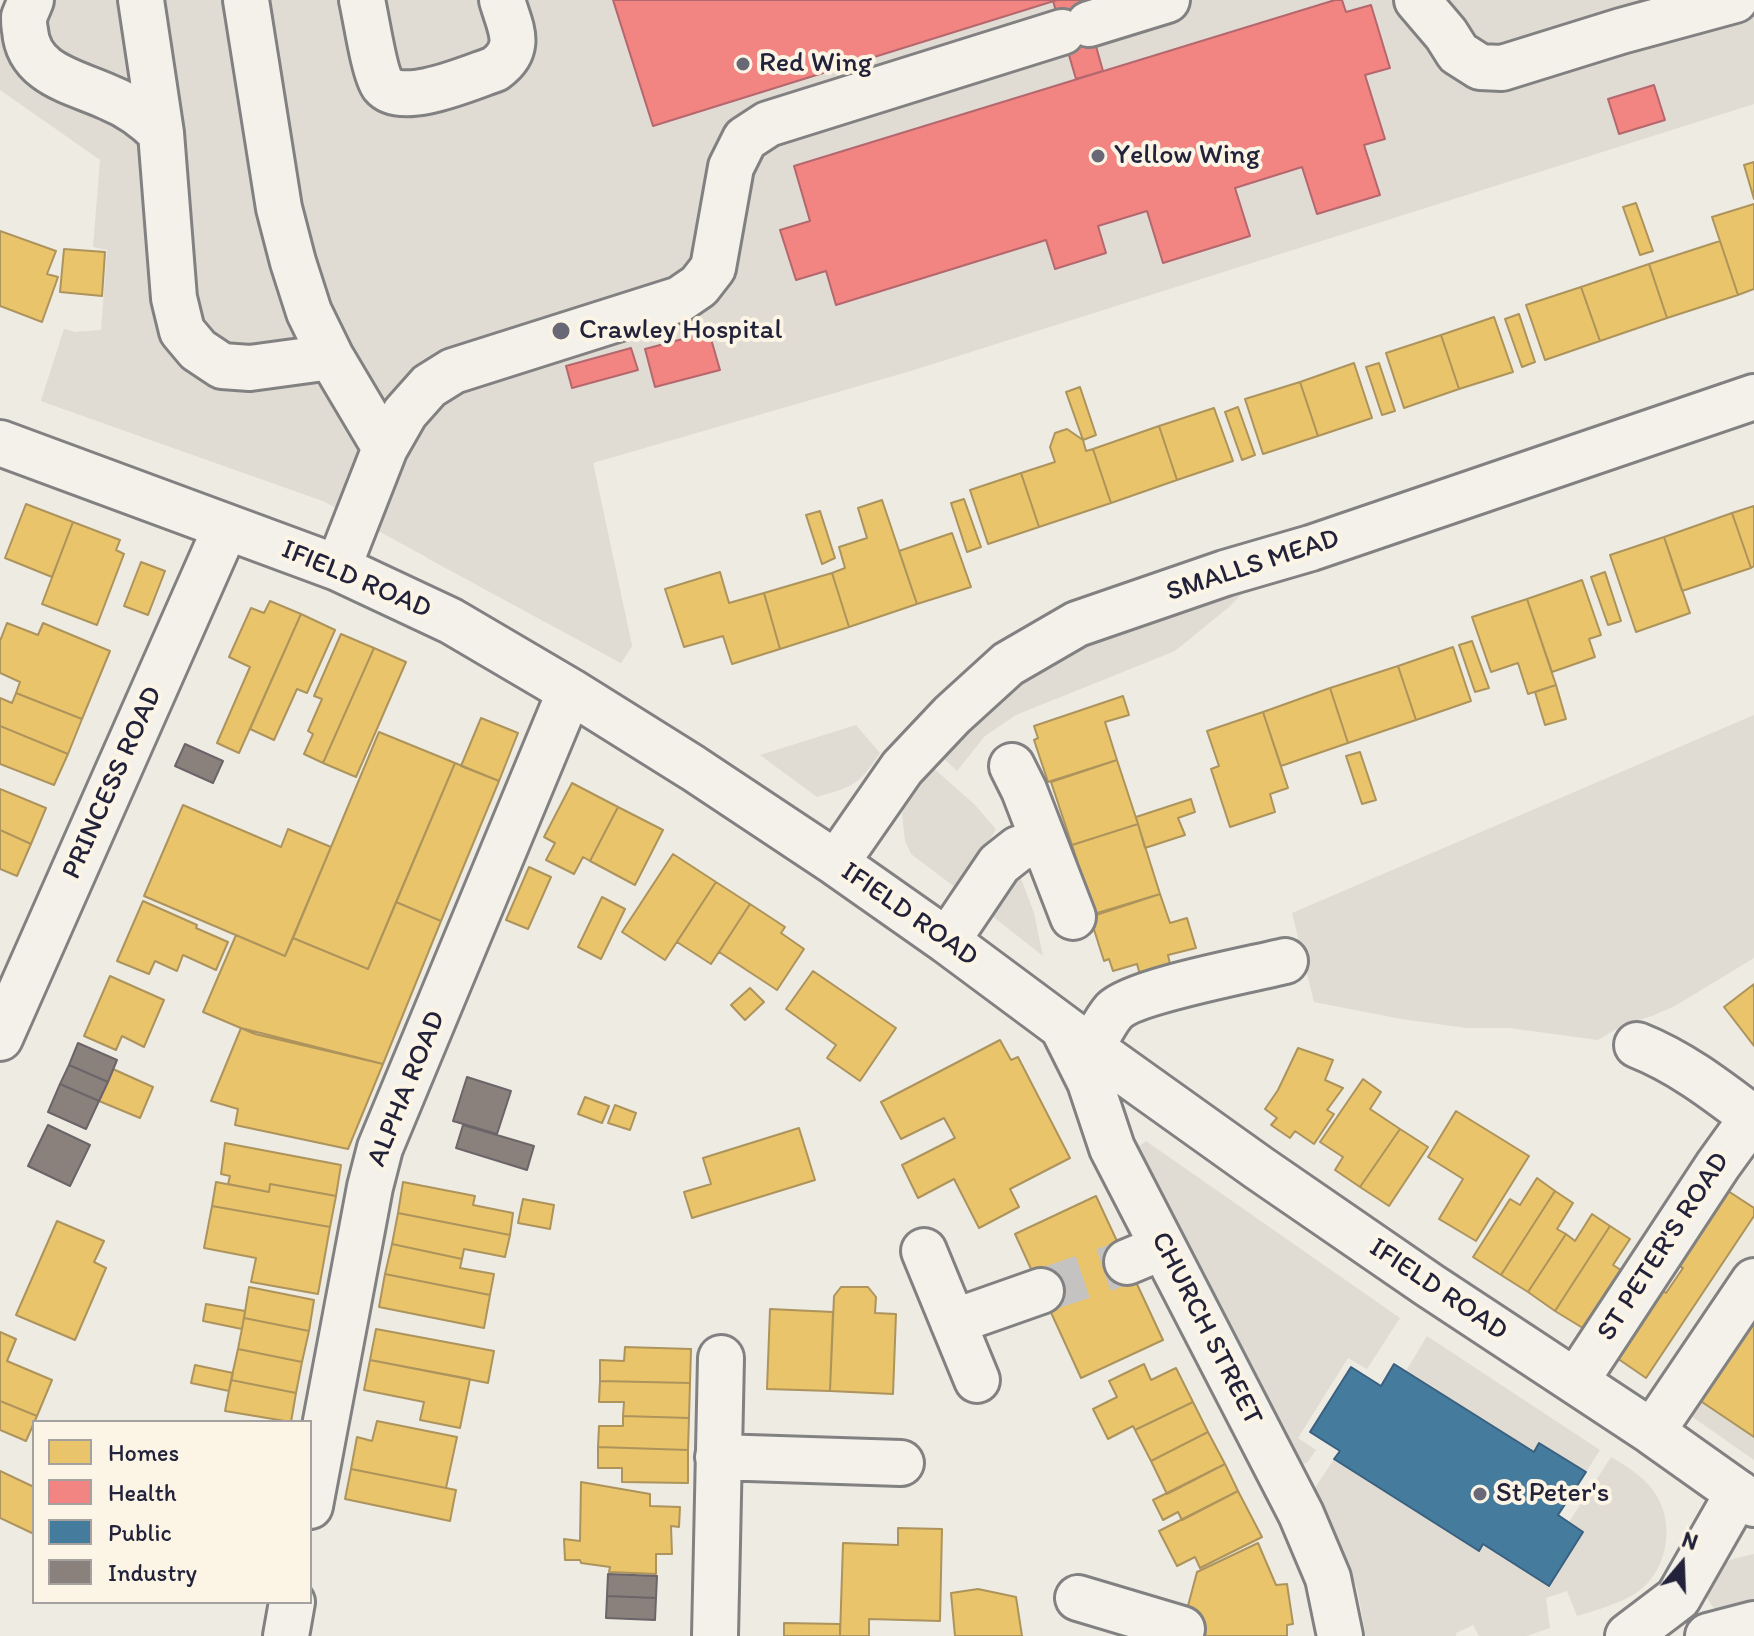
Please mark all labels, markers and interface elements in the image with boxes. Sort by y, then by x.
place label: Red Wing [759,47,872,81]
marker: Red Wing [734,55,752,73]
place label: Yellow Wing [1114,139,1260,173]
marker: Yellow Wing [1089,147,1107,165]
place label: Crawley Hospital [579,314,782,348]
marker: Crawley Hospital [550,320,572,342]
street label: SMALLS MEAD [1162,522,1344,610]
street label: IFIELD ROAD [276,533,436,627]
street label: PRINCESS ROAD [56,682,170,884]
street label: IFIELD ROAD [834,856,984,974]
street label: ALPHA ROAD [361,1006,453,1172]
street label: ST PETER'S ROAD [1591,1146,1737,1348]
street label: CHURCH STREET [1143,1227,1269,1431]
street label: IFIELD ROAD [1363,1232,1513,1348]
legend [32,1420,312,1604]
text: Homes [108,1438,179,1467]
place label: St Peter's [1496,1477,1609,1511]
text: Health [108,1478,176,1507]
marker: St Peter's [1471,1485,1489,1503]
text: Public [108,1518,172,1547]
north arrow [1642,1524,1722,1604]
text: N [1679,1526,1701,1556]
text: Industry [108,1558,197,1587]

